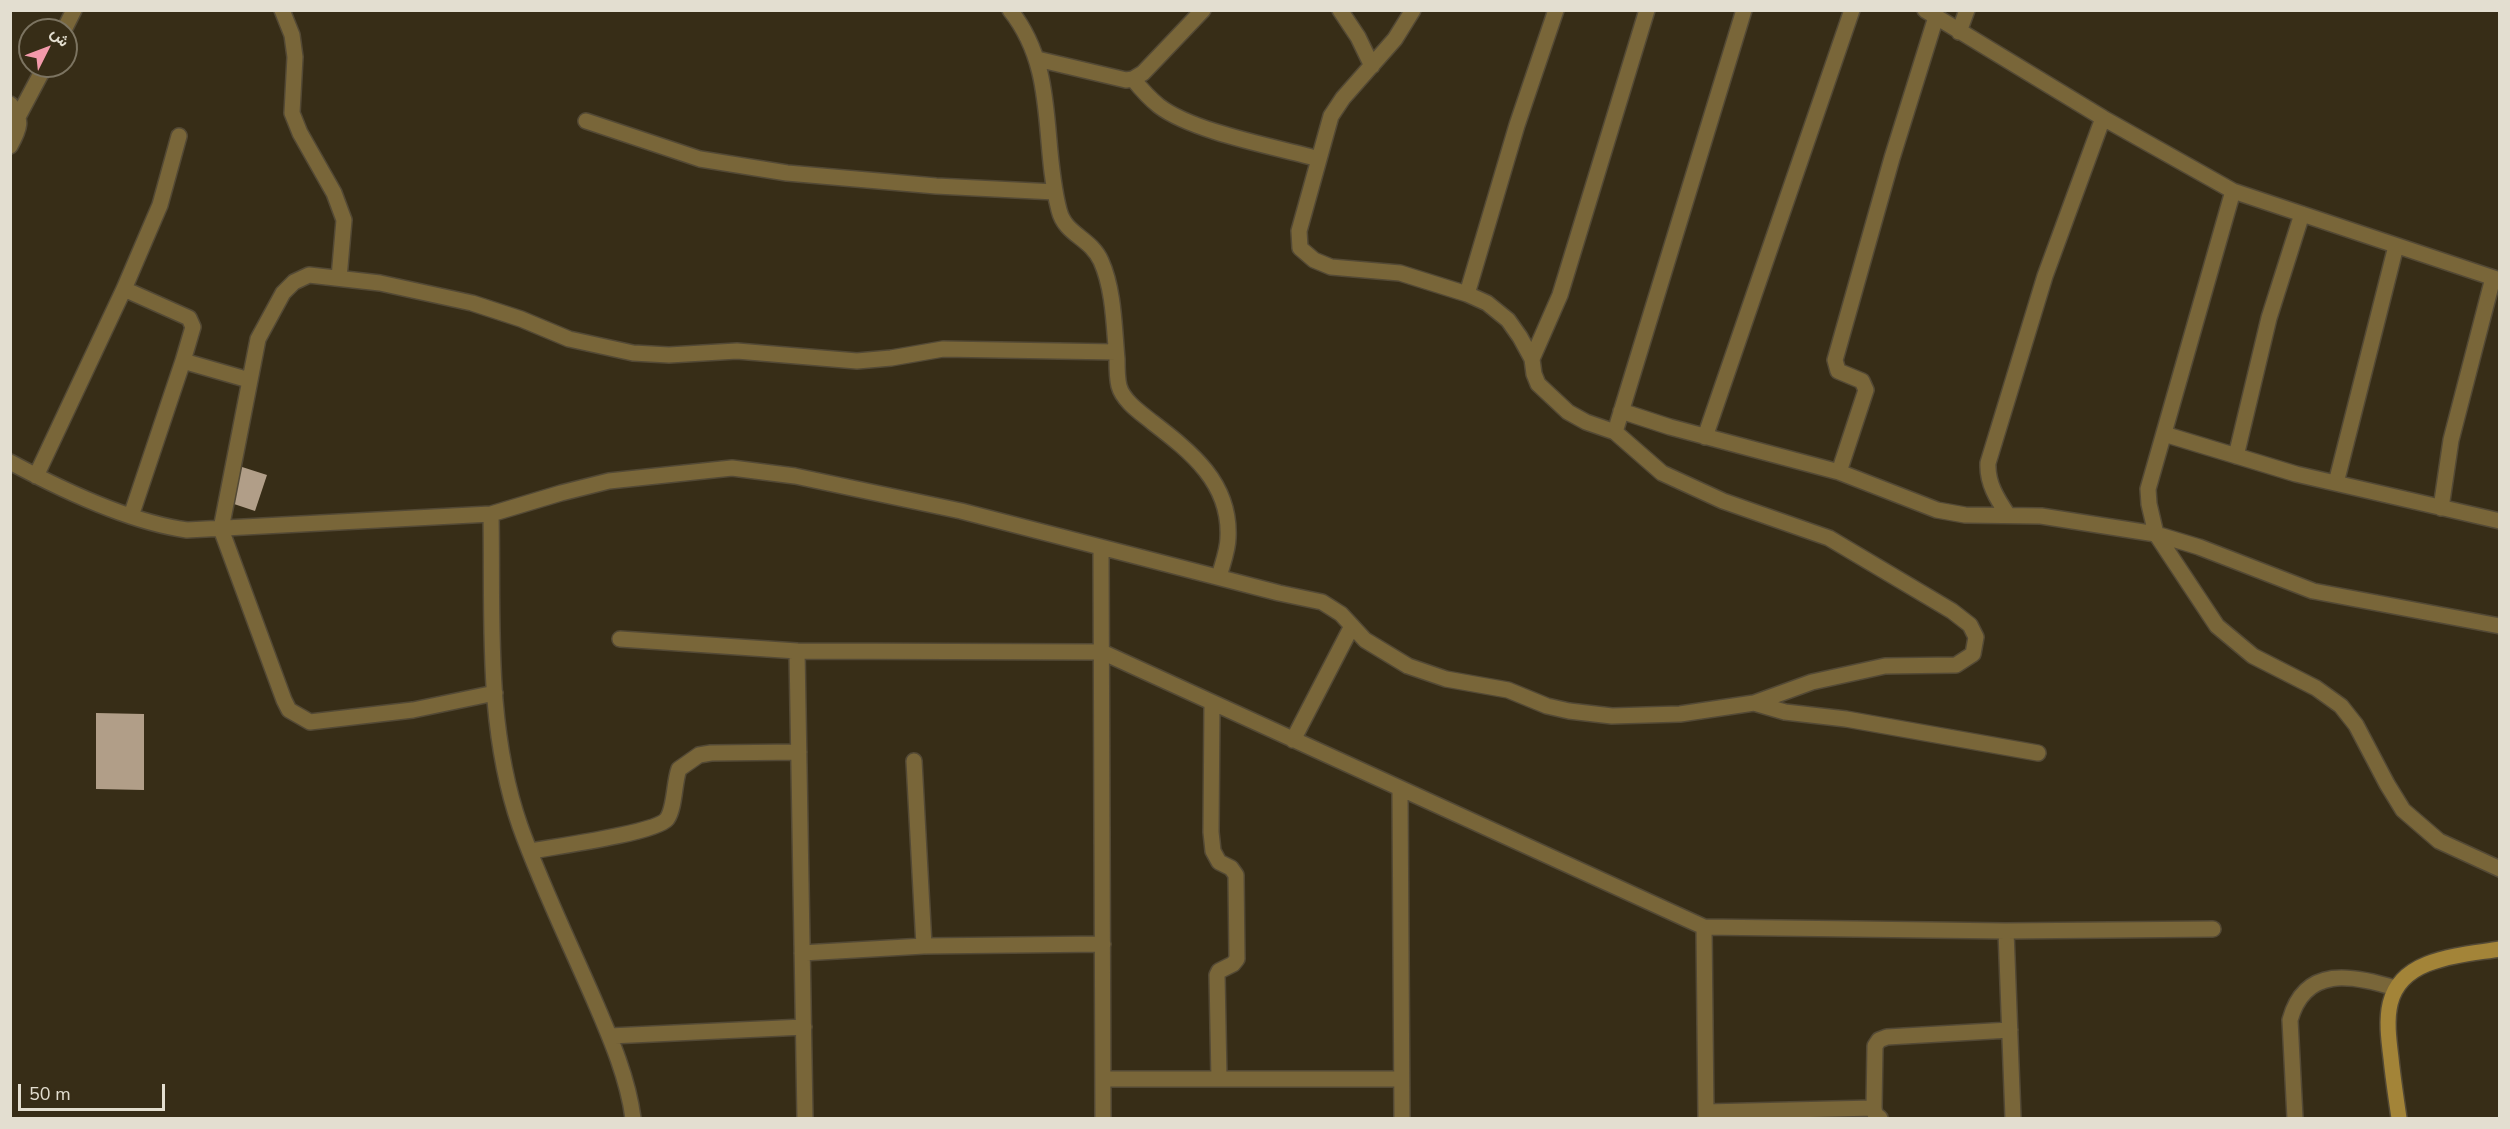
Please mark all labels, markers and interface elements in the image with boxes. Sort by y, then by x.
north arrow [18,18,78,78]
text: ش [45,23,74,52]
scale bar [21,1072,168,1110]
text: 50 m [29,1082,71,1106]

